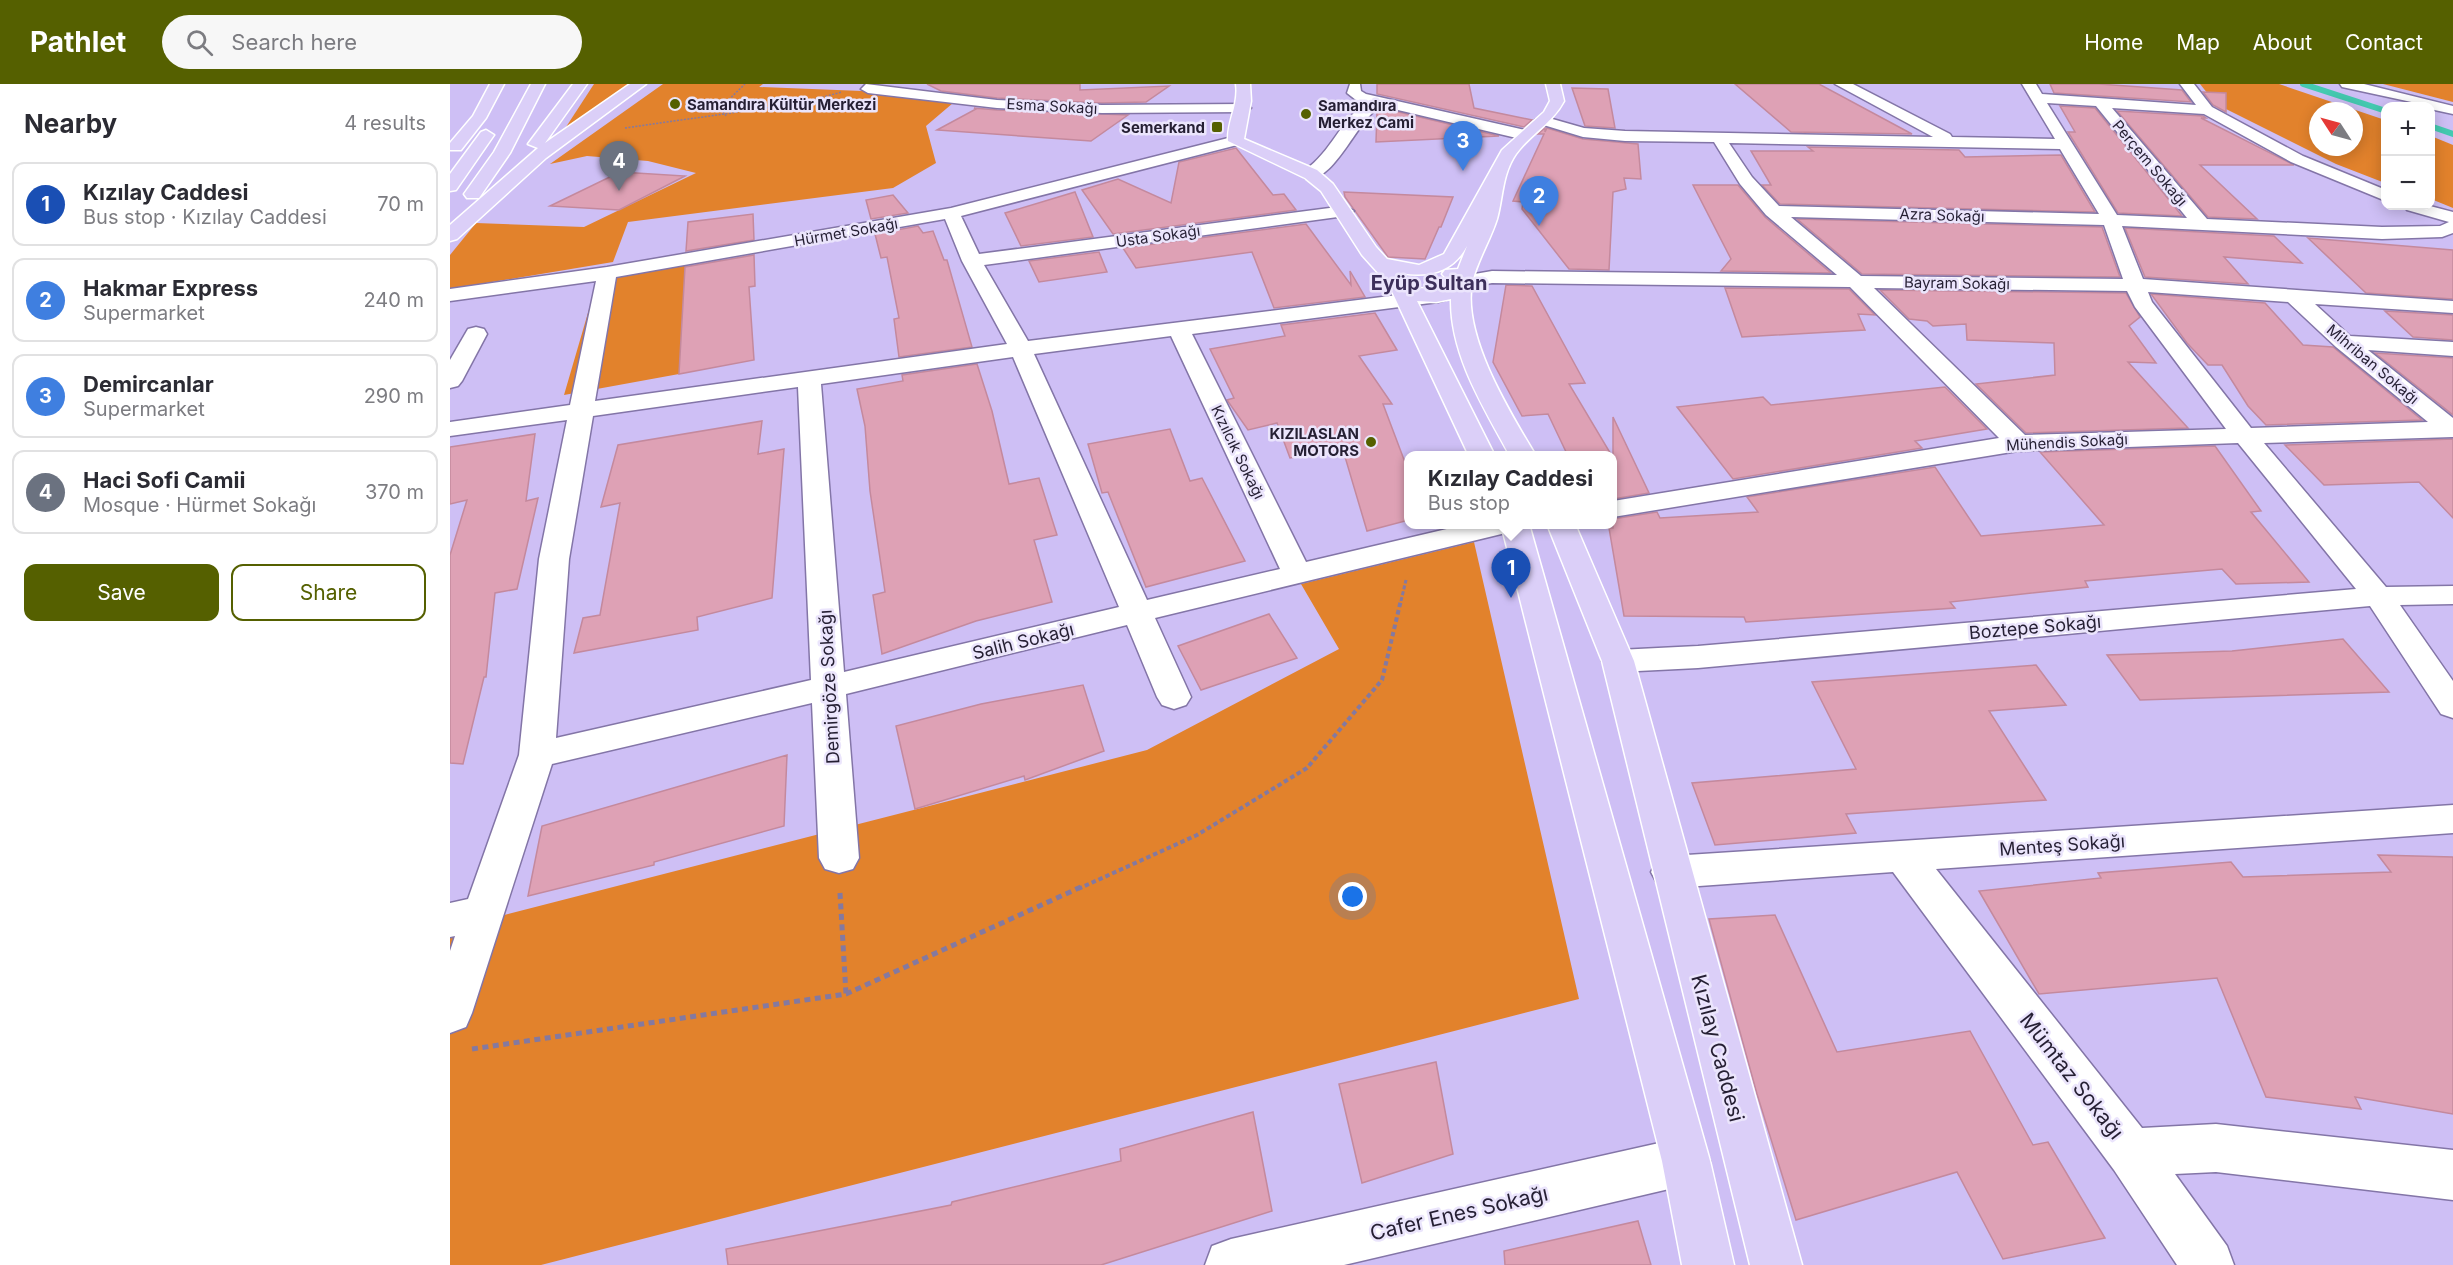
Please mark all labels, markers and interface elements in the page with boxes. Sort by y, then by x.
search box [162,15,582,69]
text: Pathlet [30,25,126,59]
icon: search [183,26,216,59]
text: Search here [231,29,357,55]
text: Home [2084,30,2143,55]
text: Map [2176,30,2220,55]
text: About [2253,30,2312,55]
text: Contact [2345,30,2423,55]
street label: Esma Sokağı [1006,94,1098,118]
place label: Samandıra Kültür Merkezi [687,95,876,114]
place label: Samandıra Merkez Cami [1318,96,1414,132]
marker: Samandıra Kültür Merkezi [668,97,682,111]
north arrow [2309,102,2363,156]
map controls [2381,102,2435,210]
button: + [2381,102,2435,156]
marker: Samandıra Merkez Cami [1299,107,1313,121]
text: Nearby [24,108,117,139]
text: 4 results [344,111,426,135]
street label: Perçem Sokağı [2109,116,2191,210]
place label: Semerkand [1121,118,1205,137]
marker: Semerkand [1210,120,1224,134]
pin: 3 [1444,122,1482,171]
pin: 4 [600,141,638,191]
button: − [2381,156,2435,210]
pin: 2 [1520,176,1558,226]
text: Kızılay Caddesi [83,179,249,205]
text: 1 [41,192,50,216]
text: 70 m [377,192,424,216]
street label: Azra Sokağı [1899,204,1985,226]
text: Bus stop · Kızılay Caddesi [83,205,327,229]
street label: Hürmet Sokağı [793,214,899,250]
street label: Usta Sokağı [1115,221,1201,251]
district label: Eyüp Sultan [1371,271,1487,295]
street label: Bayram Sokağı [1904,273,2010,293]
text: Hakmar Express [83,275,258,301]
text: 2 [39,288,52,312]
text: 240 m [363,288,424,312]
text: Supermarket [83,301,205,325]
street label: Mihriban Sokağı [2323,320,2423,408]
text: Demircanlar [83,371,214,397]
text: 3 [39,384,52,408]
text: 290 m [364,384,424,408]
text: Supermarket [83,397,205,421]
street label: Kızılcık Sokağı [1207,402,1269,502]
place label: KIZILASLAN MOTORS [1269,424,1359,460]
street label: Mühendis Sokağı [2006,429,2128,455]
marker: KIZILASLAN MOTORS [1364,435,1378,449]
popup [1404,451,1617,529]
text: Kızılay Caddesi [1428,465,1593,491]
text: Haci Sofi Camii [83,467,245,493]
text: 4 [39,480,52,504]
text: 370 m [365,480,424,504]
text: Bus stop [1428,491,1510,515]
text: Mosque · Hürmet Sokağı [83,493,316,517]
pin: 1 [1492,548,1530,598]
button: Save [24,564,219,621]
button: Share [231,564,426,621]
street label: Demirgöze Sokağı [814,609,844,765]
street label: Boztepe Sokağı [1968,611,2102,643]
street label: Salih Sokağı [970,618,1076,664]
street label: Menteş Sokağı [1998,830,2126,860]
your location [1338,882,1367,911]
street label: Kızılay Caddesi [1686,971,1750,1125]
street label: Mümtaz Sokağı [2015,1008,2129,1144]
street label: Cafer Enes Sokağı [1368,1180,1550,1246]

